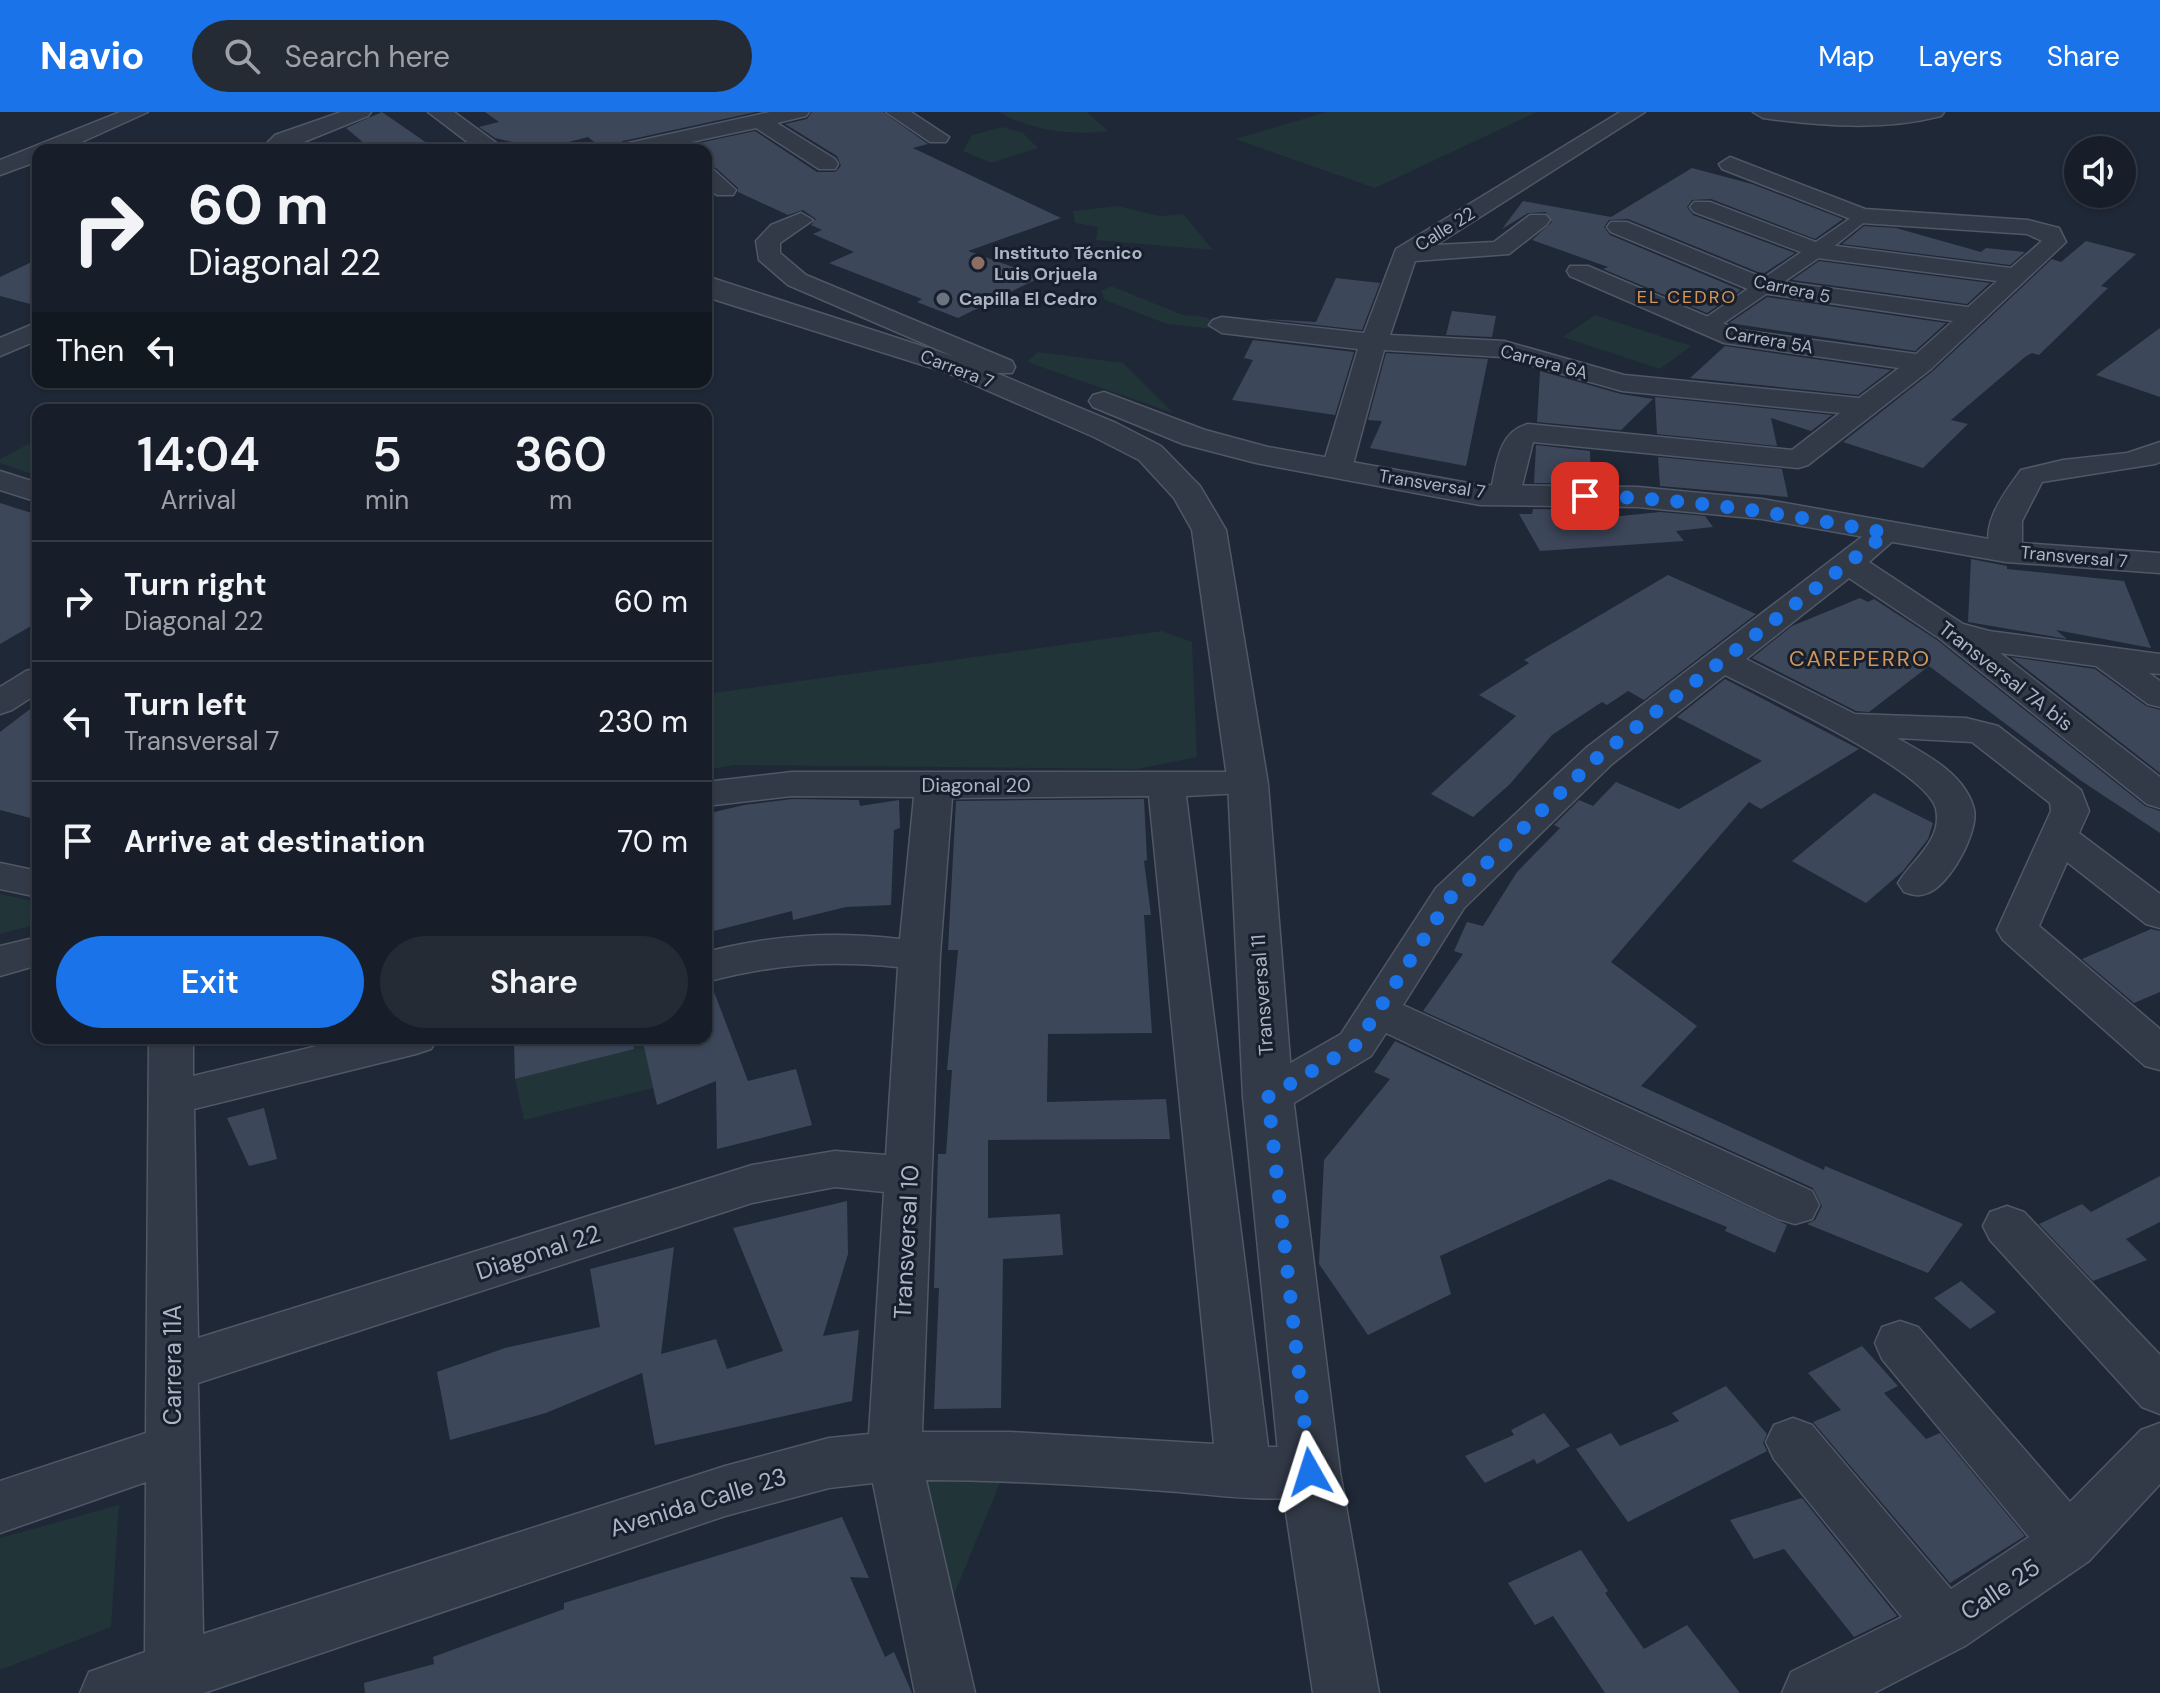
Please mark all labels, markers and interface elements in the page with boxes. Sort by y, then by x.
search box [192,20,752,92]
text: Navio [40,31,144,81]
icon: search [220,34,264,78]
text: Search here [284,37,450,76]
text: Map [1818,38,1875,75]
text: Layers [1919,38,2003,75]
text: Share [2047,38,2120,75]
map controls [2064,136,2136,208]
button: sound [2064,136,2136,208]
text: 60 m [188,168,329,241]
icon: right [56,176,160,280]
street label: Calle 22 [1410,201,1480,257]
text: Diagonal 22 [188,239,381,286]
place label: Instituto Técnico Luis Orjuela [994,241,1143,286]
marker: Instituto Técnico Luis Orjuela [969,254,987,272]
street label: Carrera 5 [1751,269,1833,309]
district label: EL CEDRO [1637,285,1737,309]
place label: Capilla El Cedro [959,287,1098,311]
marker: Capilla El Cedro [934,290,952,308]
street label: Carrera 5A [1723,320,1815,360]
icon: left [140,328,184,372]
text: Then [56,331,124,370]
street label: Carrera 6A [1498,339,1590,385]
street label: Carrera 7 [917,344,997,394]
text: 14:04 [137,423,260,486]
text: 5 [372,423,402,486]
text: 360 [514,423,607,486]
pin [1551,462,1619,530]
street label: Transversal 7 [1377,464,1487,504]
icon: arrive [1563,474,1607,518]
text: Arrival [161,483,236,517]
text: min [365,483,409,517]
text: m [549,483,572,517]
street label: Transversal 7 [2019,540,2129,574]
text: Turn right [124,565,267,604]
icon: right [56,579,100,623]
text: 60 m [614,582,688,621]
text: Diagonal 22 [124,604,263,638]
street label: Transversal 7A bis [1933,615,2079,737]
district label: CAREPERRO [1789,644,1931,673]
text: Turn left [124,685,247,724]
icon: left [56,699,100,743]
text: 230 m [598,702,688,741]
text: Transversal 7 [124,724,279,758]
street label: Diagonal 20 [921,772,1031,798]
icon: arrive [56,819,100,863]
text: Arrive at destination [124,822,425,861]
text: 70 m [617,822,688,861]
street label: Transversal 11 [1245,934,1279,1056]
button: Exit [56,936,364,1028]
button: Share [380,936,688,1028]
street label: Transversal 10 [886,1164,926,1320]
street label: Diagonal 22 [472,1217,604,1287]
street label: Carrera 11A [157,1305,188,1425]
position arrow [1268,1430,1352,1514]
street label: Avenida Calle 23 [606,1460,790,1544]
street label: Calle 25 [1954,1551,2046,1627]

